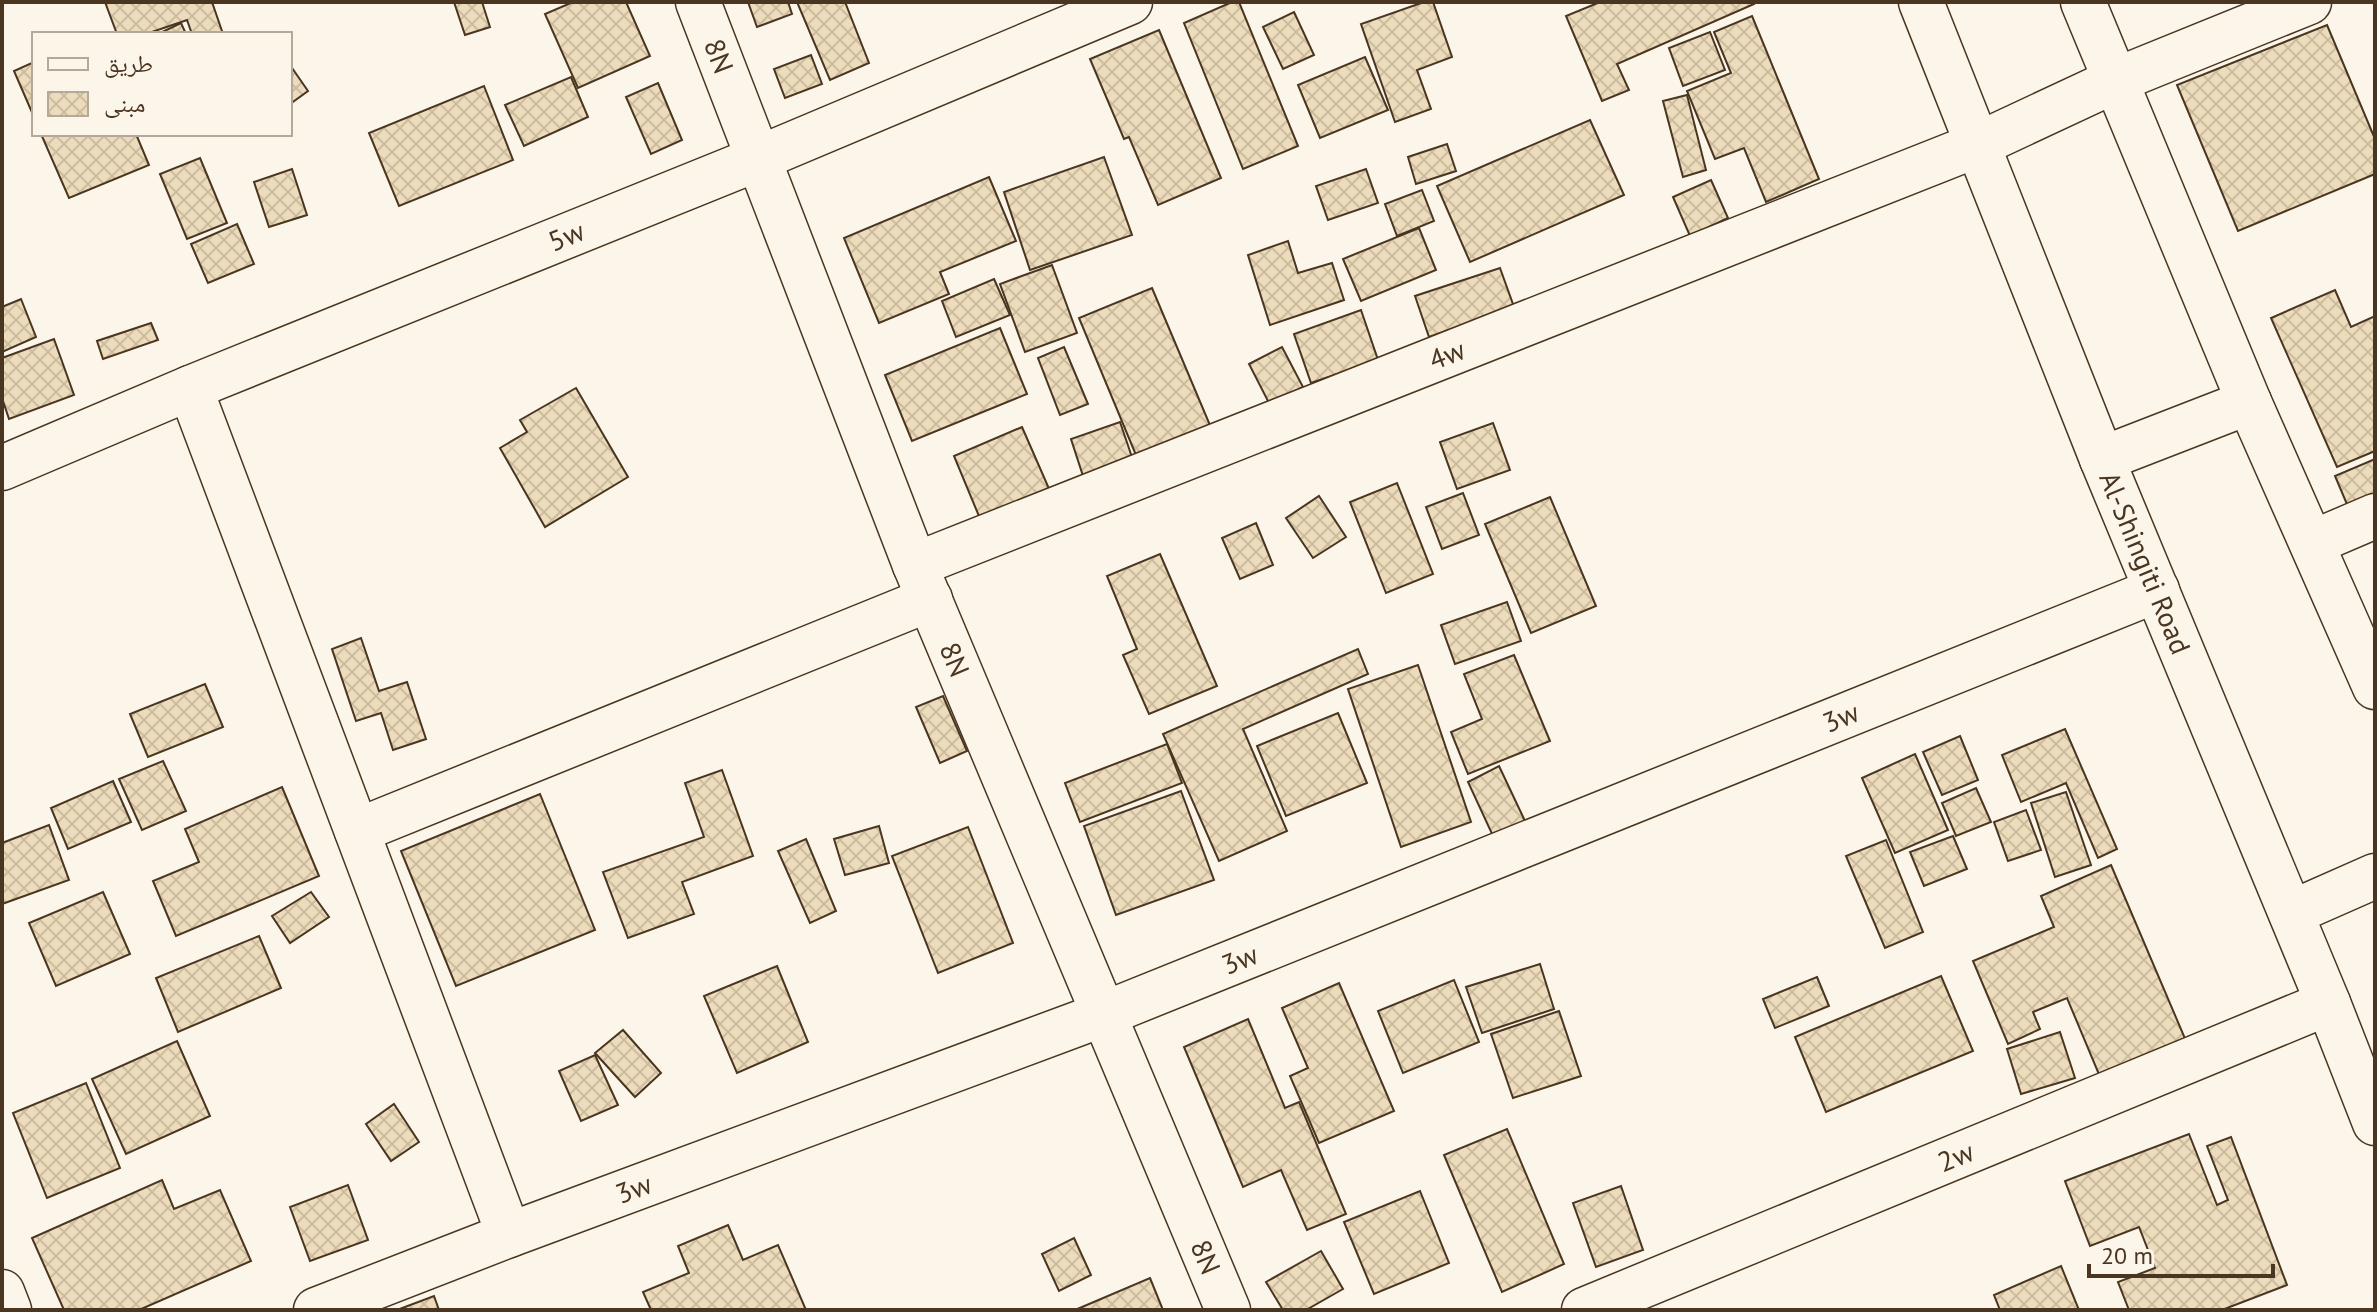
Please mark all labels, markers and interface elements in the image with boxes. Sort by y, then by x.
legend [32,32,292,136]
street label: 8N [696,33,743,79]
text: طريق [104,48,153,79]
text: مبنى [104,88,145,119]
street label: 5w [542,212,590,259]
street label: 4w [1423,330,1471,378]
street label: Al-Shingiti Road [2091,466,2200,659]
street label: 8N [932,637,979,682]
street label: 3w [1817,693,1864,741]
street label: 3w [1216,935,1263,983]
street label: 2w [1932,1132,1979,1180]
street label: 3w [610,1165,657,1212]
scale bar [2089,1228,2273,1278]
street label: 8N [1183,1234,1230,1280]
text: 20 m [2101,1240,2153,1271]

